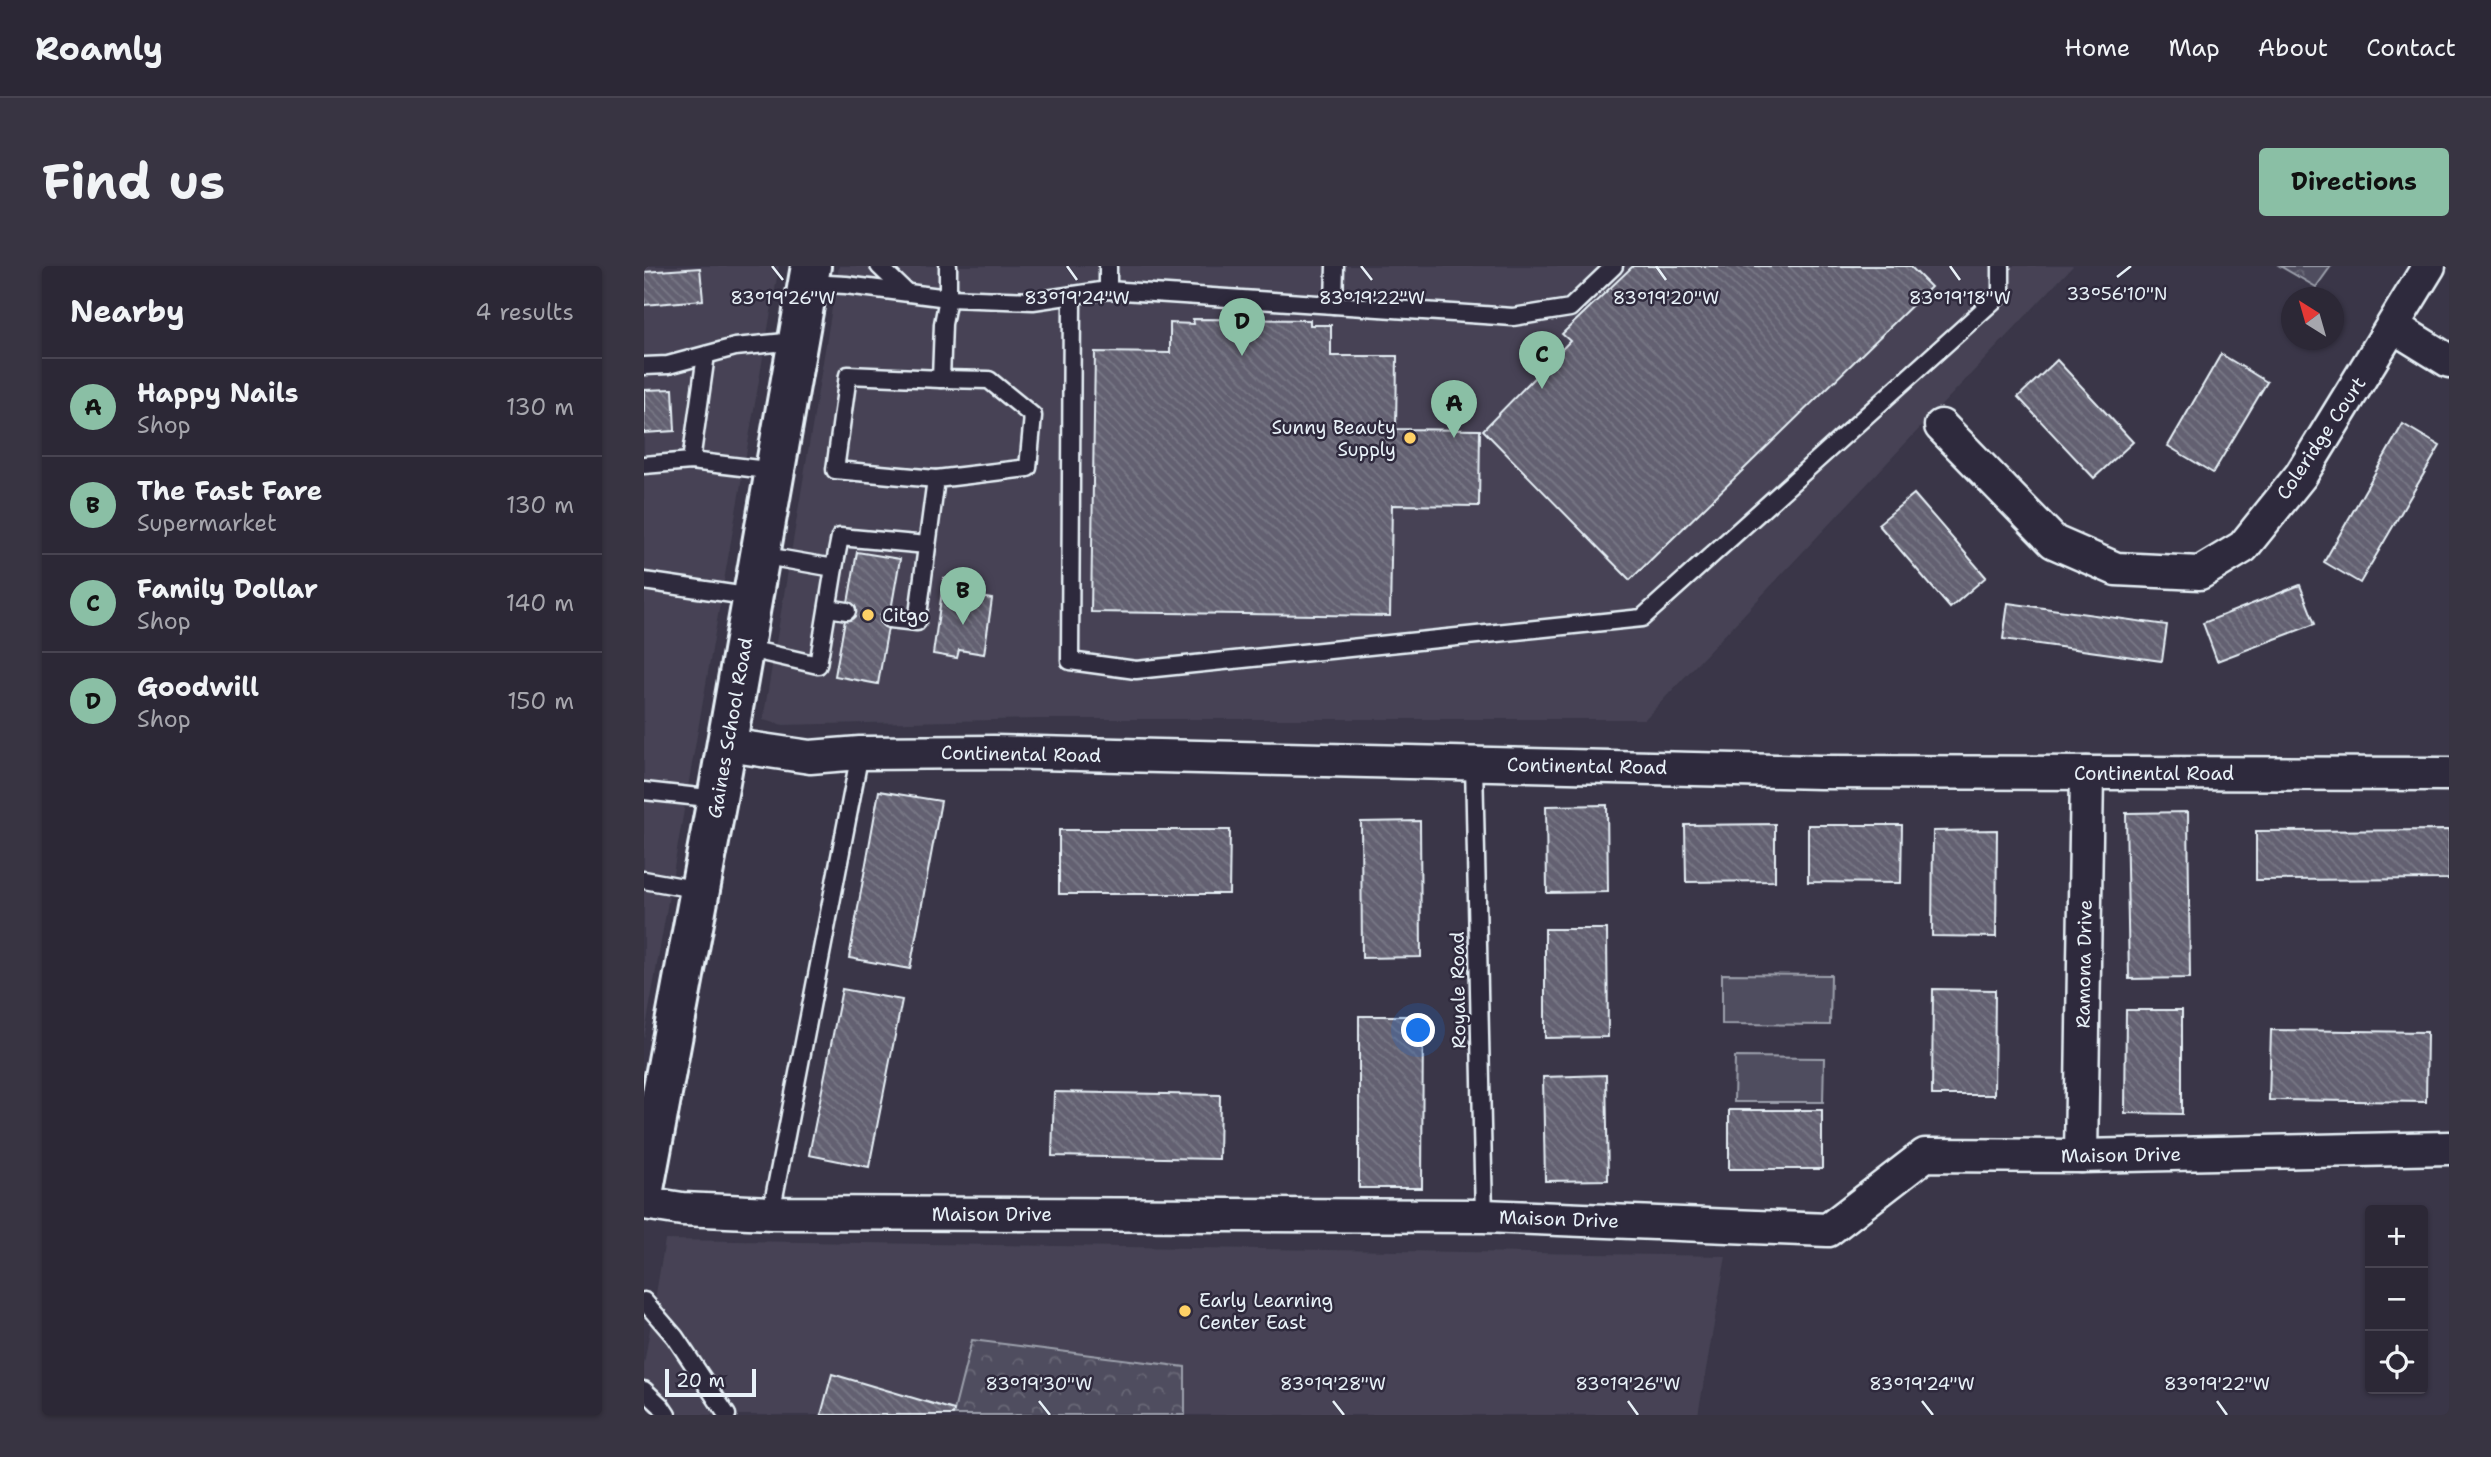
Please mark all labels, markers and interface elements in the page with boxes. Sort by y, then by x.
text: Roamly [35,26,163,71]
text: Home [2064,32,2130,64]
text: Map [2168,32,2220,64]
text: About [2258,32,2328,64]
text: Contact [2366,32,2456,64]
button: Directions [2259,148,2449,216]
text: Find us [42,149,225,215]
text: 33°56'10"N [2067,282,2167,306]
text: 83°19'26"W [730,286,836,310]
text: 83°19'24"W [1024,286,1130,310]
text: 83°19'22"W [1319,286,1425,310]
text: 83°19'20"W [1613,286,1719,310]
text: 83°19'18"W [1909,286,2011,310]
north arrow [2281,287,2344,350]
text: Nearby [70,291,185,332]
text: 4 results [475,297,574,327]
pin: D [1219,298,1265,356]
pin: C [1519,331,1565,389]
street label: Coleridge Court [2271,372,2371,504]
text: Happy Nails [137,375,299,410]
pin: A [1431,380,1477,438]
text: A [84,392,102,422]
text: 130 m [506,392,574,422]
text: Shop [137,410,191,440]
place label: Sunny Beauty Supply [1272,415,1396,462]
marker: Sunny Beauty Supply [1402,430,1418,446]
text: The Fast Fare [137,473,322,508]
text: B [86,490,100,520]
text: 130 m [506,490,574,520]
text: Supermarket [137,508,277,538]
pin: B [940,567,986,625]
text: Family Dollar [137,571,318,606]
text: C [86,588,100,618]
text: 140 m [506,588,574,618]
place label: Citgo [882,603,929,628]
text: Shop [137,606,191,636]
marker: Citgo [860,607,876,623]
street label: Gaines School Road [702,636,758,820]
text: Goodwill [137,669,259,704]
text: D [85,686,101,716]
text: 150 m [507,686,574,716]
text: Shop [137,704,191,734]
street label: Continental Road [941,740,1101,768]
street label: Continental Road [1507,752,1667,780]
street label: Continental Road [2074,761,2234,786]
street label: Ramona Drive [2070,899,2098,1029]
street label: Royale Road [1444,931,1472,1049]
your location [1401,1013,1435,1047]
street label: Maison Drive [2061,1141,2181,1169]
street label: Maison Drive [932,1202,1052,1227]
street label: Maison Drive [1498,1204,1620,1234]
map controls [2365,1205,2428,1394]
button: + [2365,1205,2428,1268]
button: − [2365,1268,2428,1331]
place label: Early Learning Center East [1199,1288,1333,1335]
marker: Early Learning Center East [1177,1303,1193,1319]
button: locate [2365,1331,2428,1394]
scale bar [665,1366,756,1398]
text: 20 m [676,1368,725,1393]
text: 83°19'30"W [986,1372,1092,1396]
text: 83°19'28"W [1280,1372,1386,1396]
text: 83°19'26"W [1575,1372,1681,1396]
text: 83°19'24"W [1869,1372,1975,1396]
text: 83°19'22"W [2164,1372,2270,1396]

